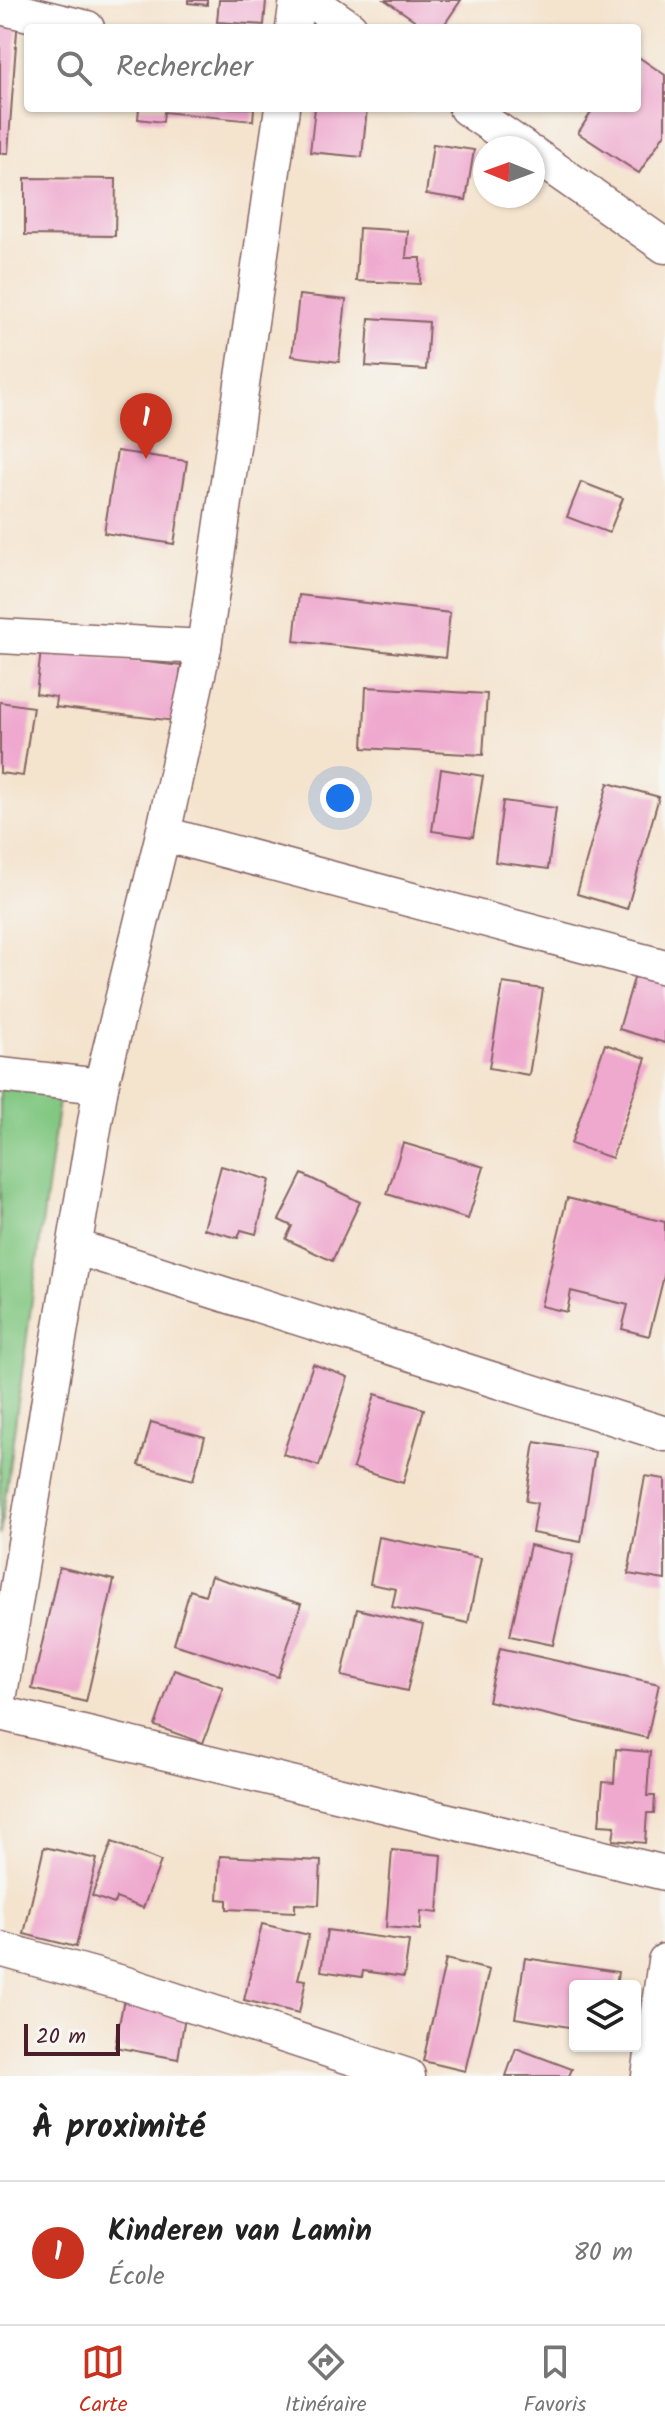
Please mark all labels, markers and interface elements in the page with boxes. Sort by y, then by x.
search box [24,24,641,112]
text: Rechercher [116,44,253,92]
icon: search [52,46,96,90]
north arrow [473,136,545,208]
pin: 1 [120,393,172,459]
your location [320,778,360,818]
map controls [569,1980,641,2052]
button: layers [569,1980,641,2052]
scale bar [24,2020,120,2056]
text: 20 m [36,2020,86,2055]
text: À proximité [32,2101,205,2155]
text: Kinderen van Lamin [108,2208,372,2256]
text: 1 [54,2232,62,2274]
text: 80 m [573,2232,633,2274]
text: École [108,2256,165,2298]
tab: Carte [78,2340,128,2423]
tab: Itinéraire [285,2340,367,2423]
tab: Favoris [524,2340,587,2423]

